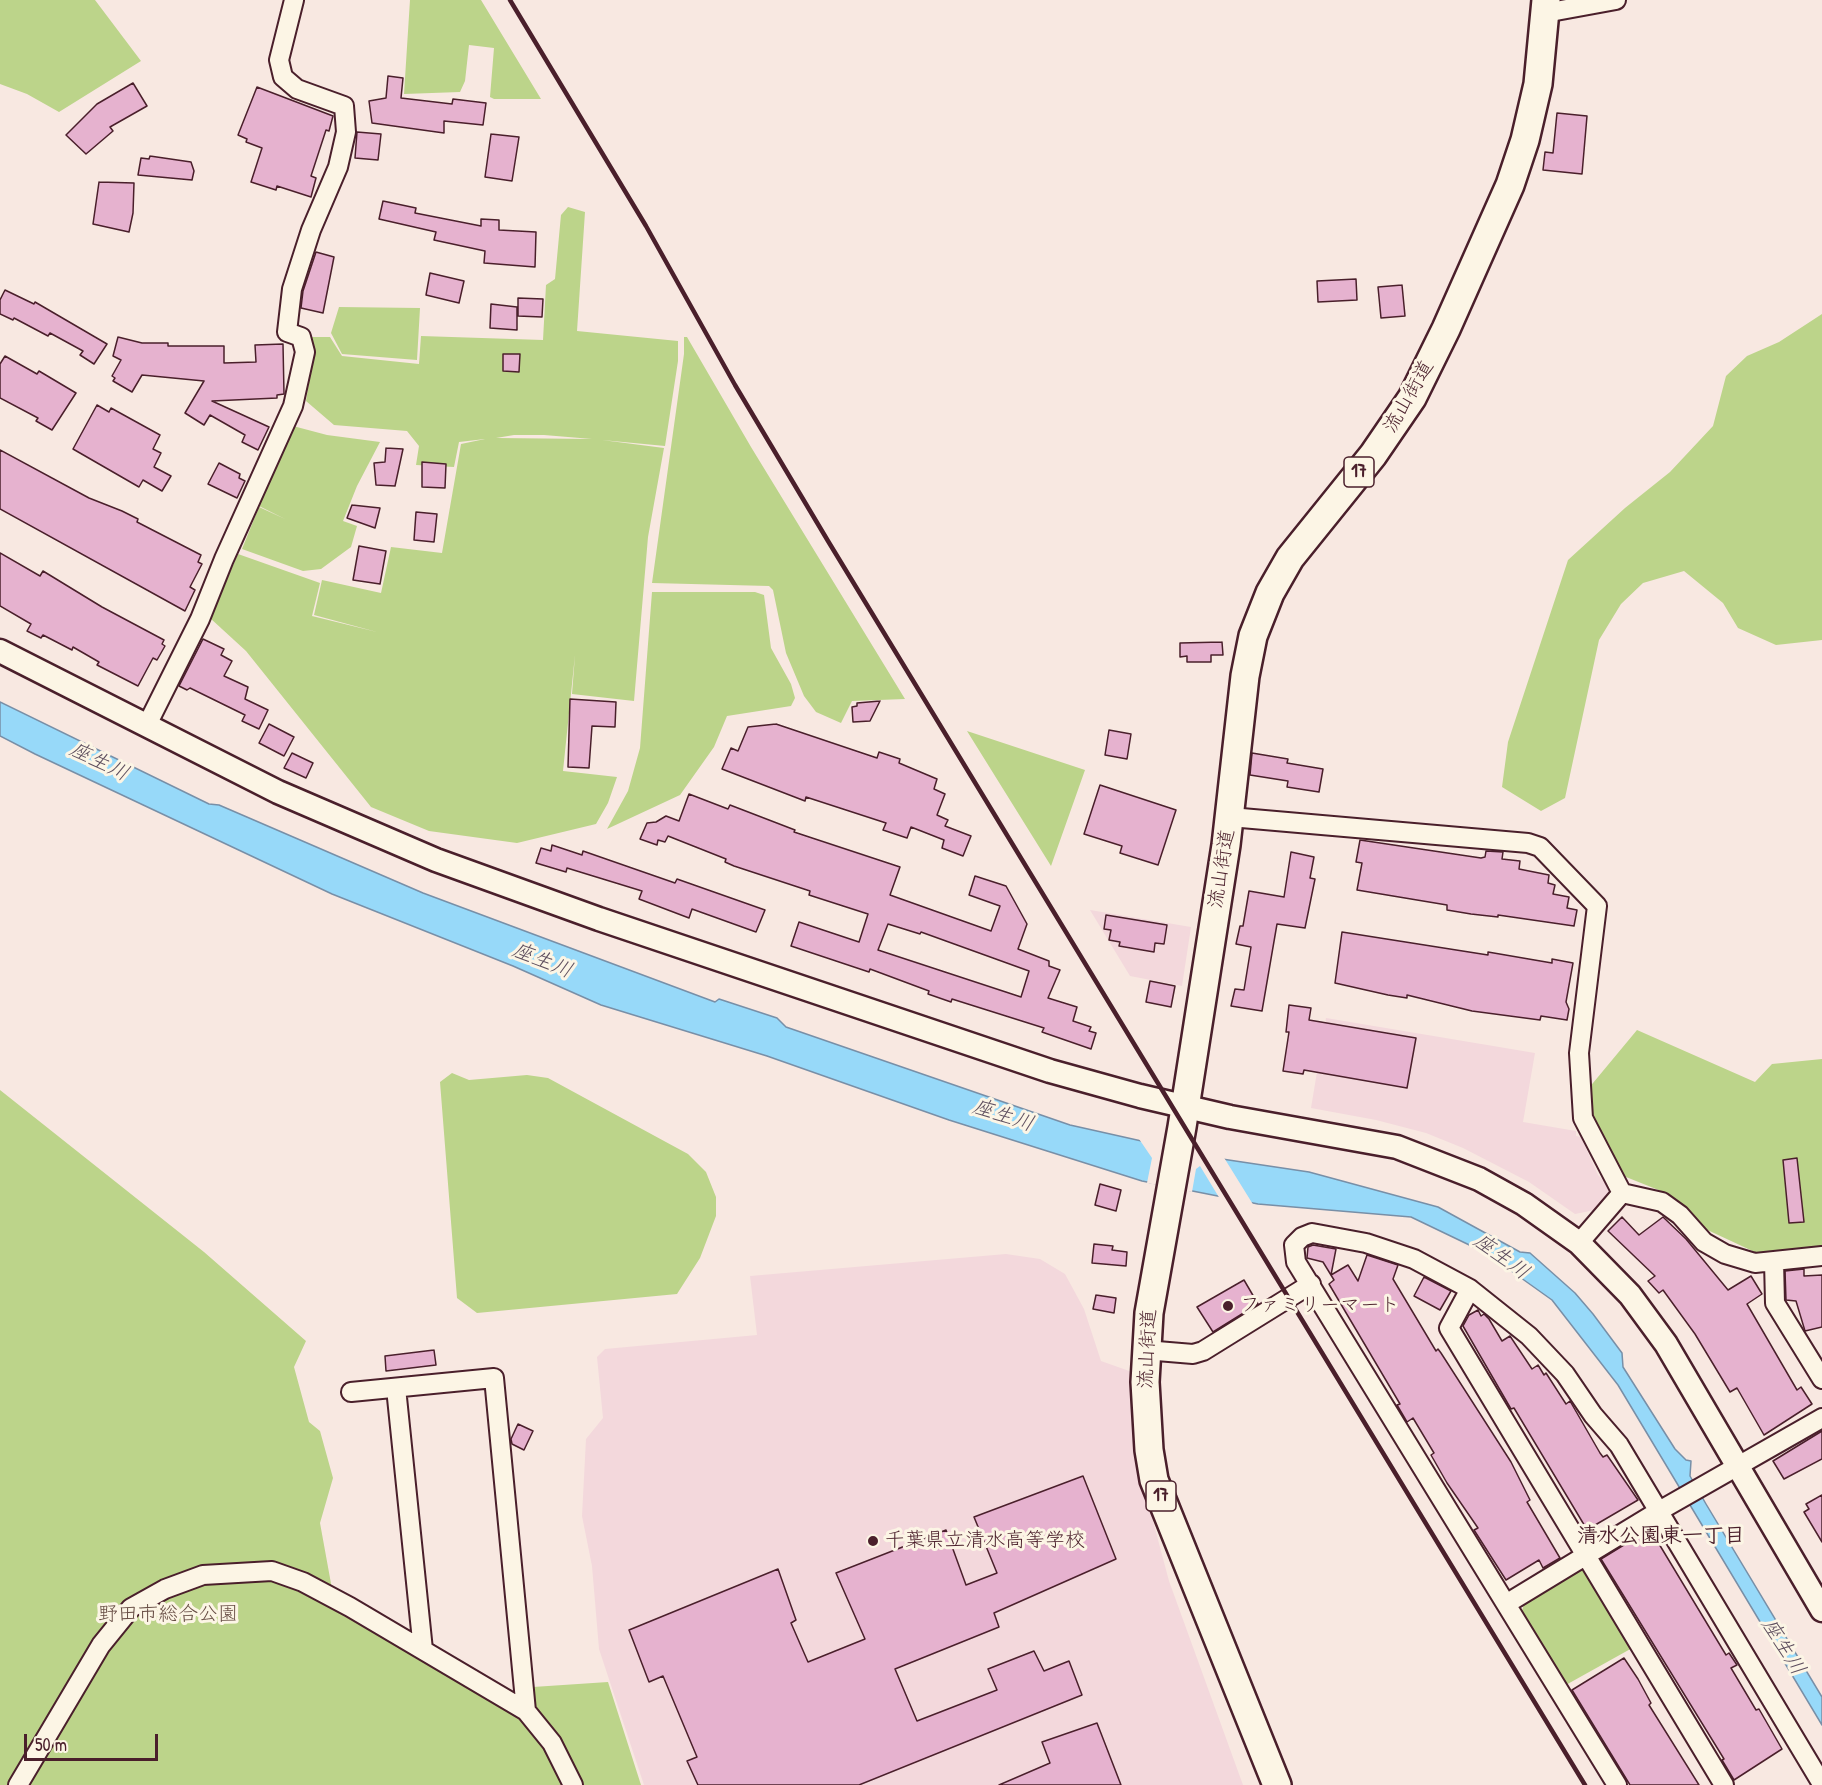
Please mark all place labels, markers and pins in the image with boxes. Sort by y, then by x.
place label: ファミリーマート [1240,1294,1400,1318]
marker: ファミリーマート [1221,1299,1235,1313]
place label: 千葉県立清水高等学校 [885,1529,1085,1553]
marker: 千葉県立清水高等学校 [866,1534,880,1548]

